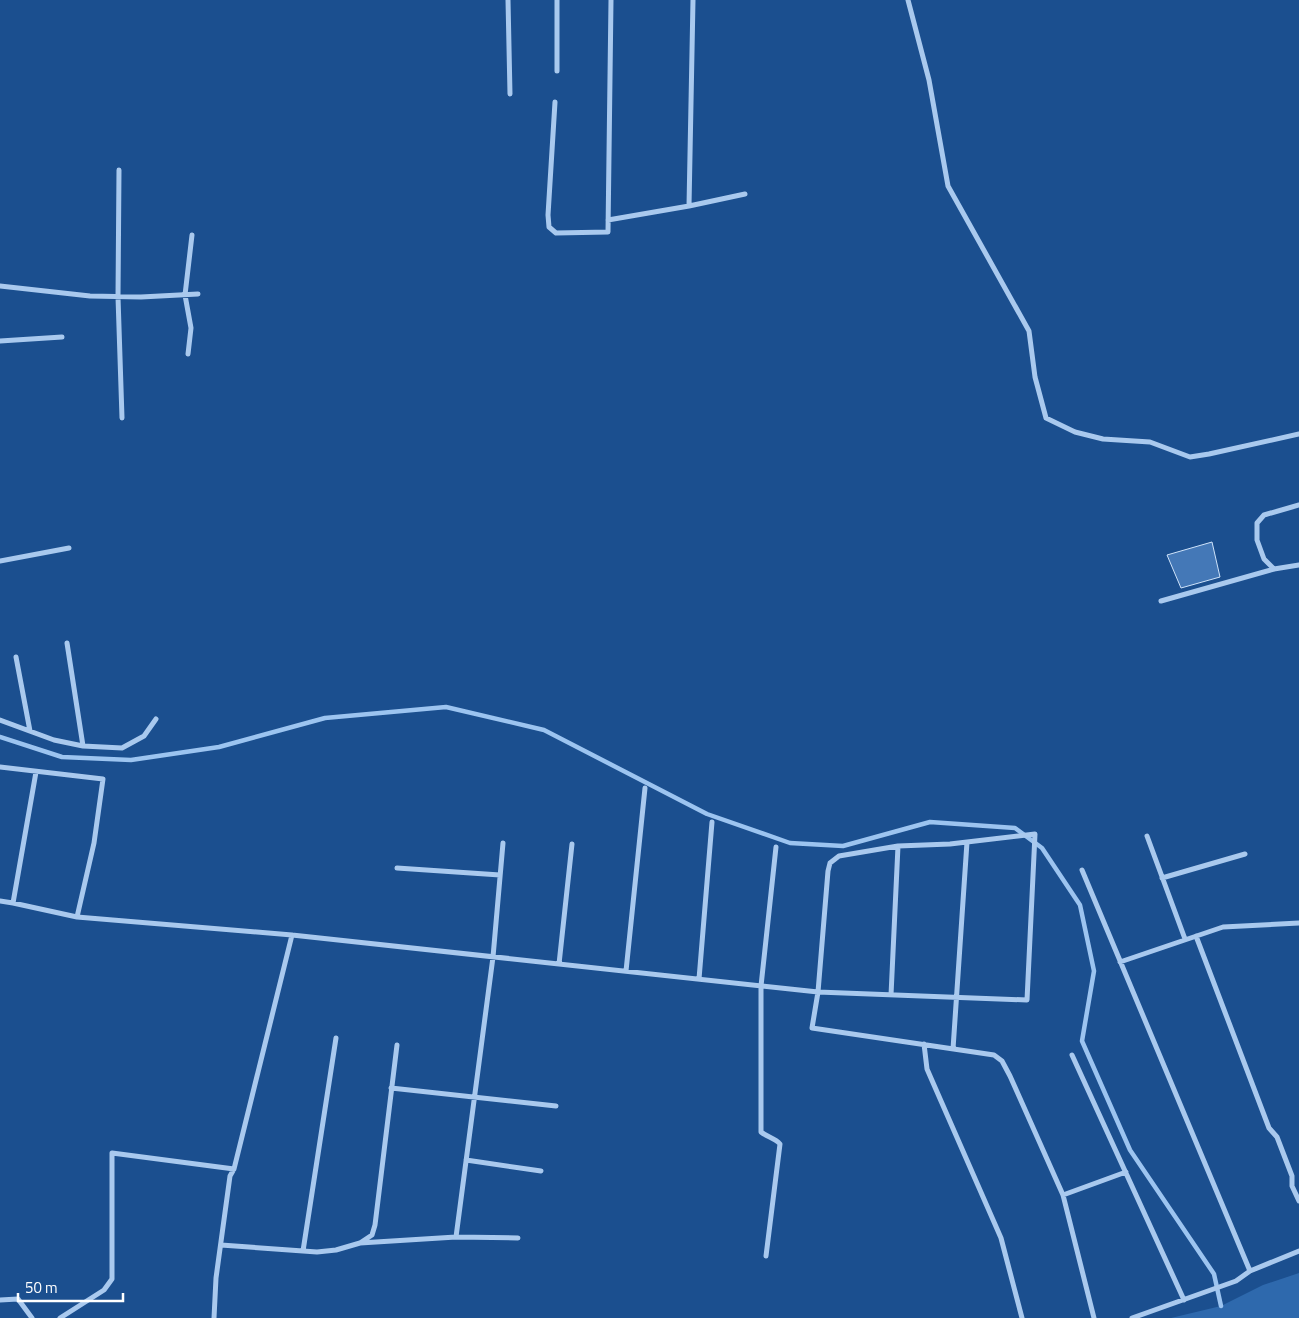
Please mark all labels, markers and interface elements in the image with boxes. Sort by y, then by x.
scale bar [18,1270,122,1302]
text: 50 m [25,1276,58,1299]

